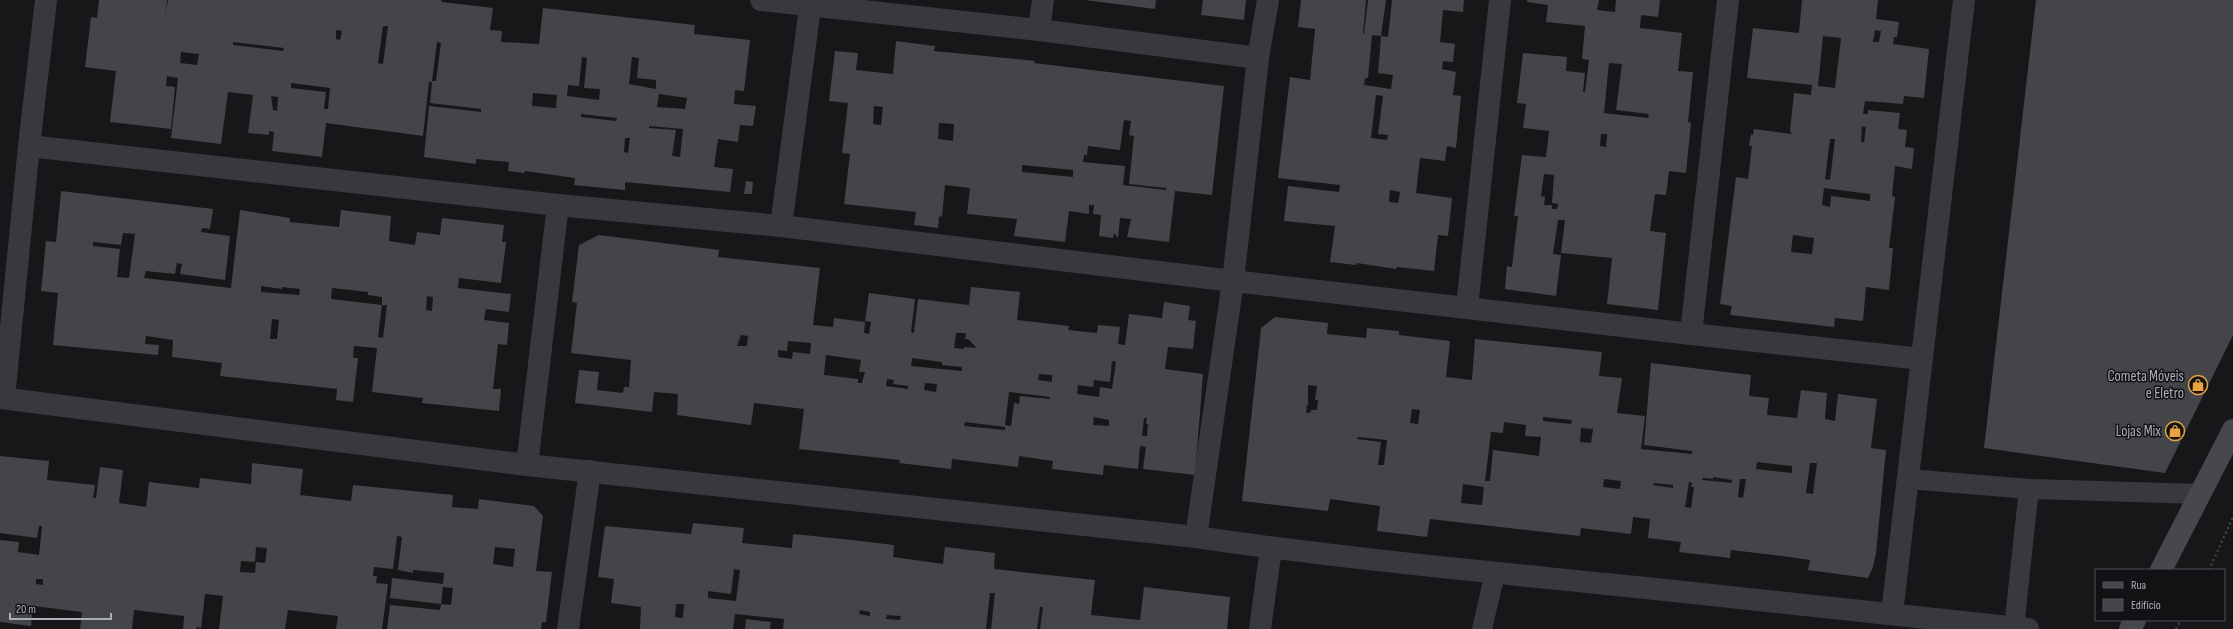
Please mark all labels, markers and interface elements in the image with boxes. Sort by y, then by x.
place label: Cometa Móveis e Eletro [2107,367,2184,403]
shop icon: Cometa Móveis e Eletro [2187,374,2209,396]
shop icon: Lojas Mix [2164,420,2186,442]
place label: Lojas Mix [2116,422,2161,441]
legend [2095,569,2225,621]
text: Rua [2131,578,2147,593]
scale bar [10,595,111,621]
text: Edifício [2131,598,2161,613]
text: 20 m [16,602,36,617]

